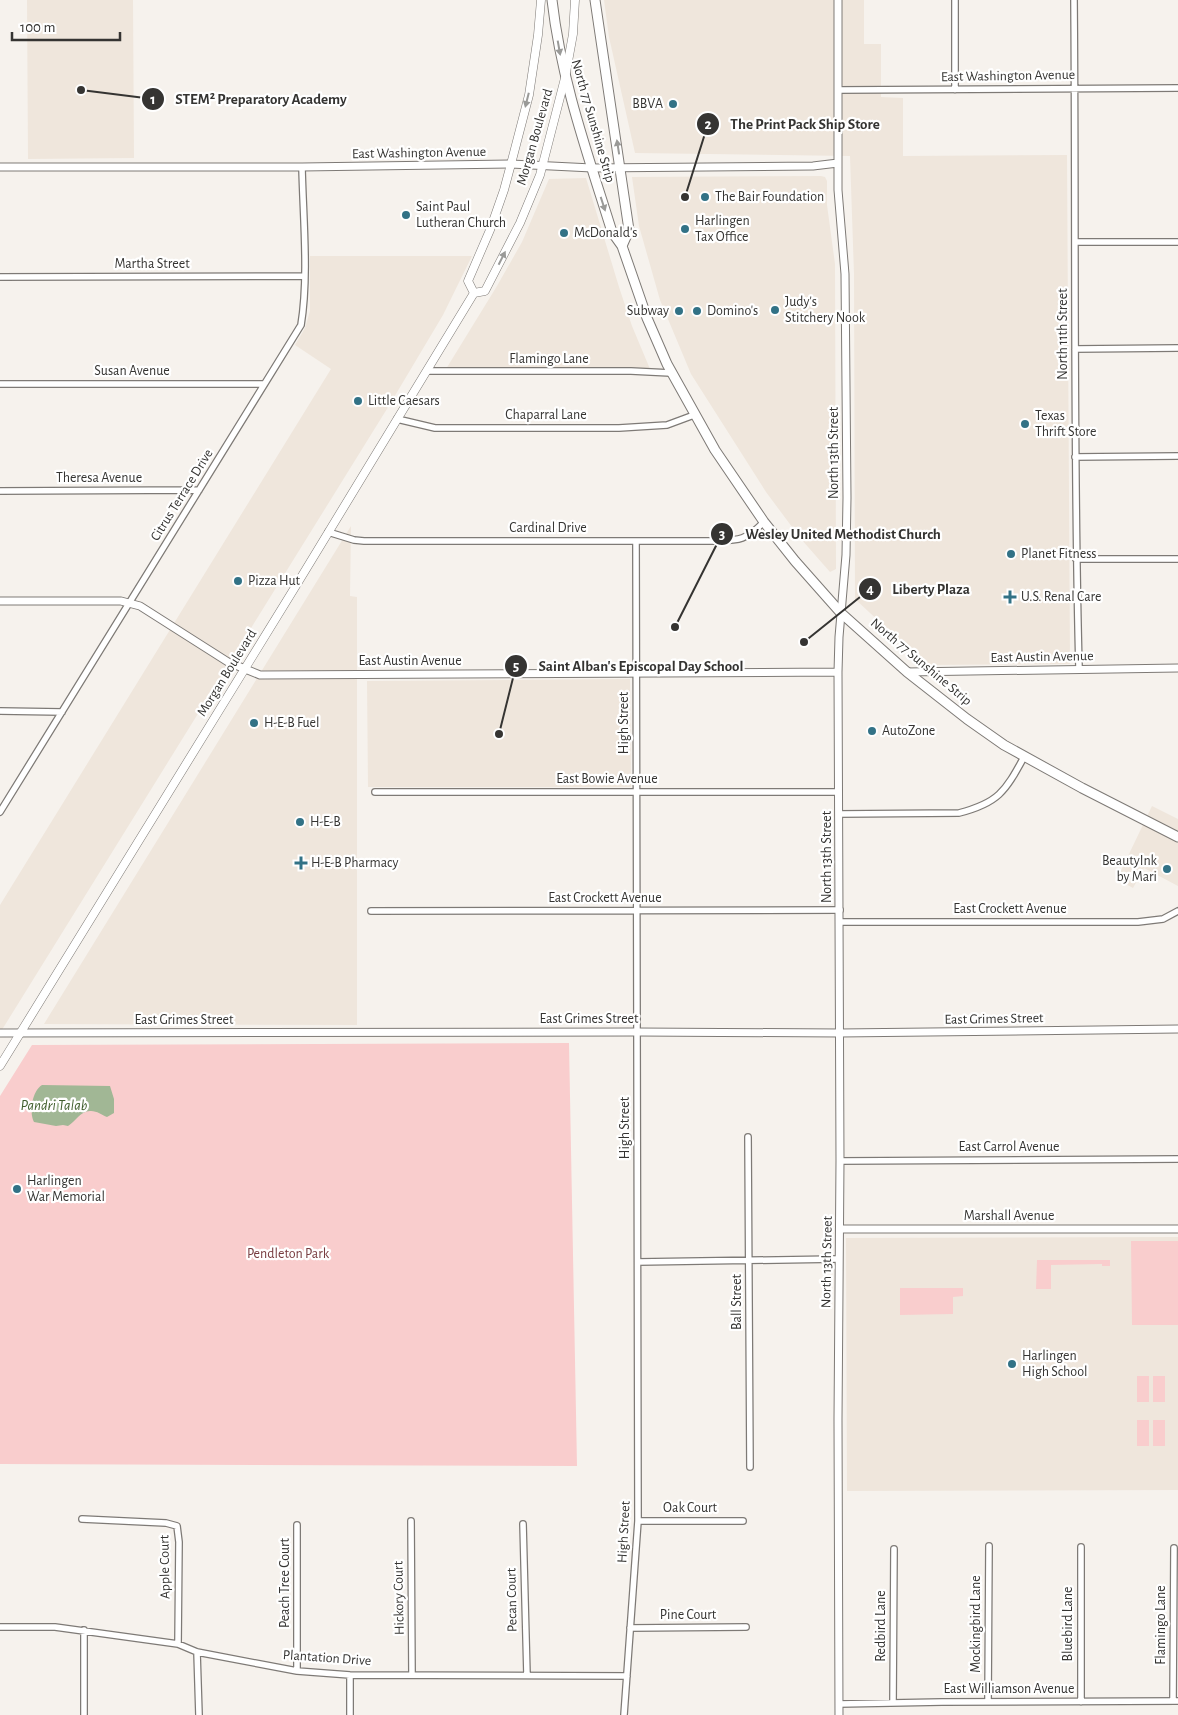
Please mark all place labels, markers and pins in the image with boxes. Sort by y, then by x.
callout: STEM² Preparatory Academy [140,84,357,114]
place label: BBVA [632,97,663,111]
marker: BBVA [667,98,679,110]
callout: The Print Pack Ship Store [696,109,890,139]
place label: The Bair Foundation [715,190,824,204]
marker: The Bair Foundation [699,191,711,203]
place label: Saint Paul Lutheran Church [416,200,506,230]
marker: Saint Paul Lutheran Church [400,209,412,221]
place label: Harlingen Tax Office [695,214,750,244]
marker: Harlingen Tax Office [679,223,691,235]
place label: McDonald's [574,226,637,240]
marker: McDonald's [558,227,570,239]
place label: Judy's Stitchery Nook [785,295,866,325]
place label: Subway [627,304,669,318]
place label: Domino's [707,304,758,318]
marker: Judy's Stitchery Nook [769,304,781,316]
marker: Subway [673,305,685,317]
marker: Domino's [691,305,703,317]
place label: Little Caesars [368,394,440,408]
marker: Little Caesars [352,395,364,407]
place label: Texas Thrift Store [1035,409,1096,439]
marker: Texas Thrift Store [1019,418,1031,430]
callout: Wesley United Methodist Church [710,519,951,549]
place label: Planet Fitness [1021,547,1097,561]
marker: Planet Fitness [1005,548,1017,560]
place label: Pizza Hut [248,574,301,588]
callout: Liberty Plaza [857,574,980,604]
marker: Pizza Hut [232,575,244,587]
marker: U.S. Renal Care [1003,590,1017,604]
place label: U.S. Renal Care [1021,590,1101,604]
callout: Saint Alban's Episcopal Day School [504,651,754,681]
place label: H-E-B Fuel [264,716,320,730]
marker: H-E-B Fuel [248,717,260,729]
place label: AutoZone [882,724,935,738]
marker: AutoZone [866,725,878,737]
place label: H-E-B [310,815,341,829]
marker: H-E-B [294,816,306,828]
place label: BeautyInk by Mari [1102,854,1158,884]
place label: H-E-B Pharmacy [311,856,399,870]
marker: H-E-B Pharmacy [295,857,307,869]
marker: BeautyInk by Mari [1161,863,1173,875]
place label: Harlingen War Memorial [27,1174,105,1204]
marker: Harlingen War Memorial [11,1183,23,1195]
place label: Harlingen High School [1022,1349,1088,1379]
marker: Harlingen High School [1006,1358,1018,1370]

